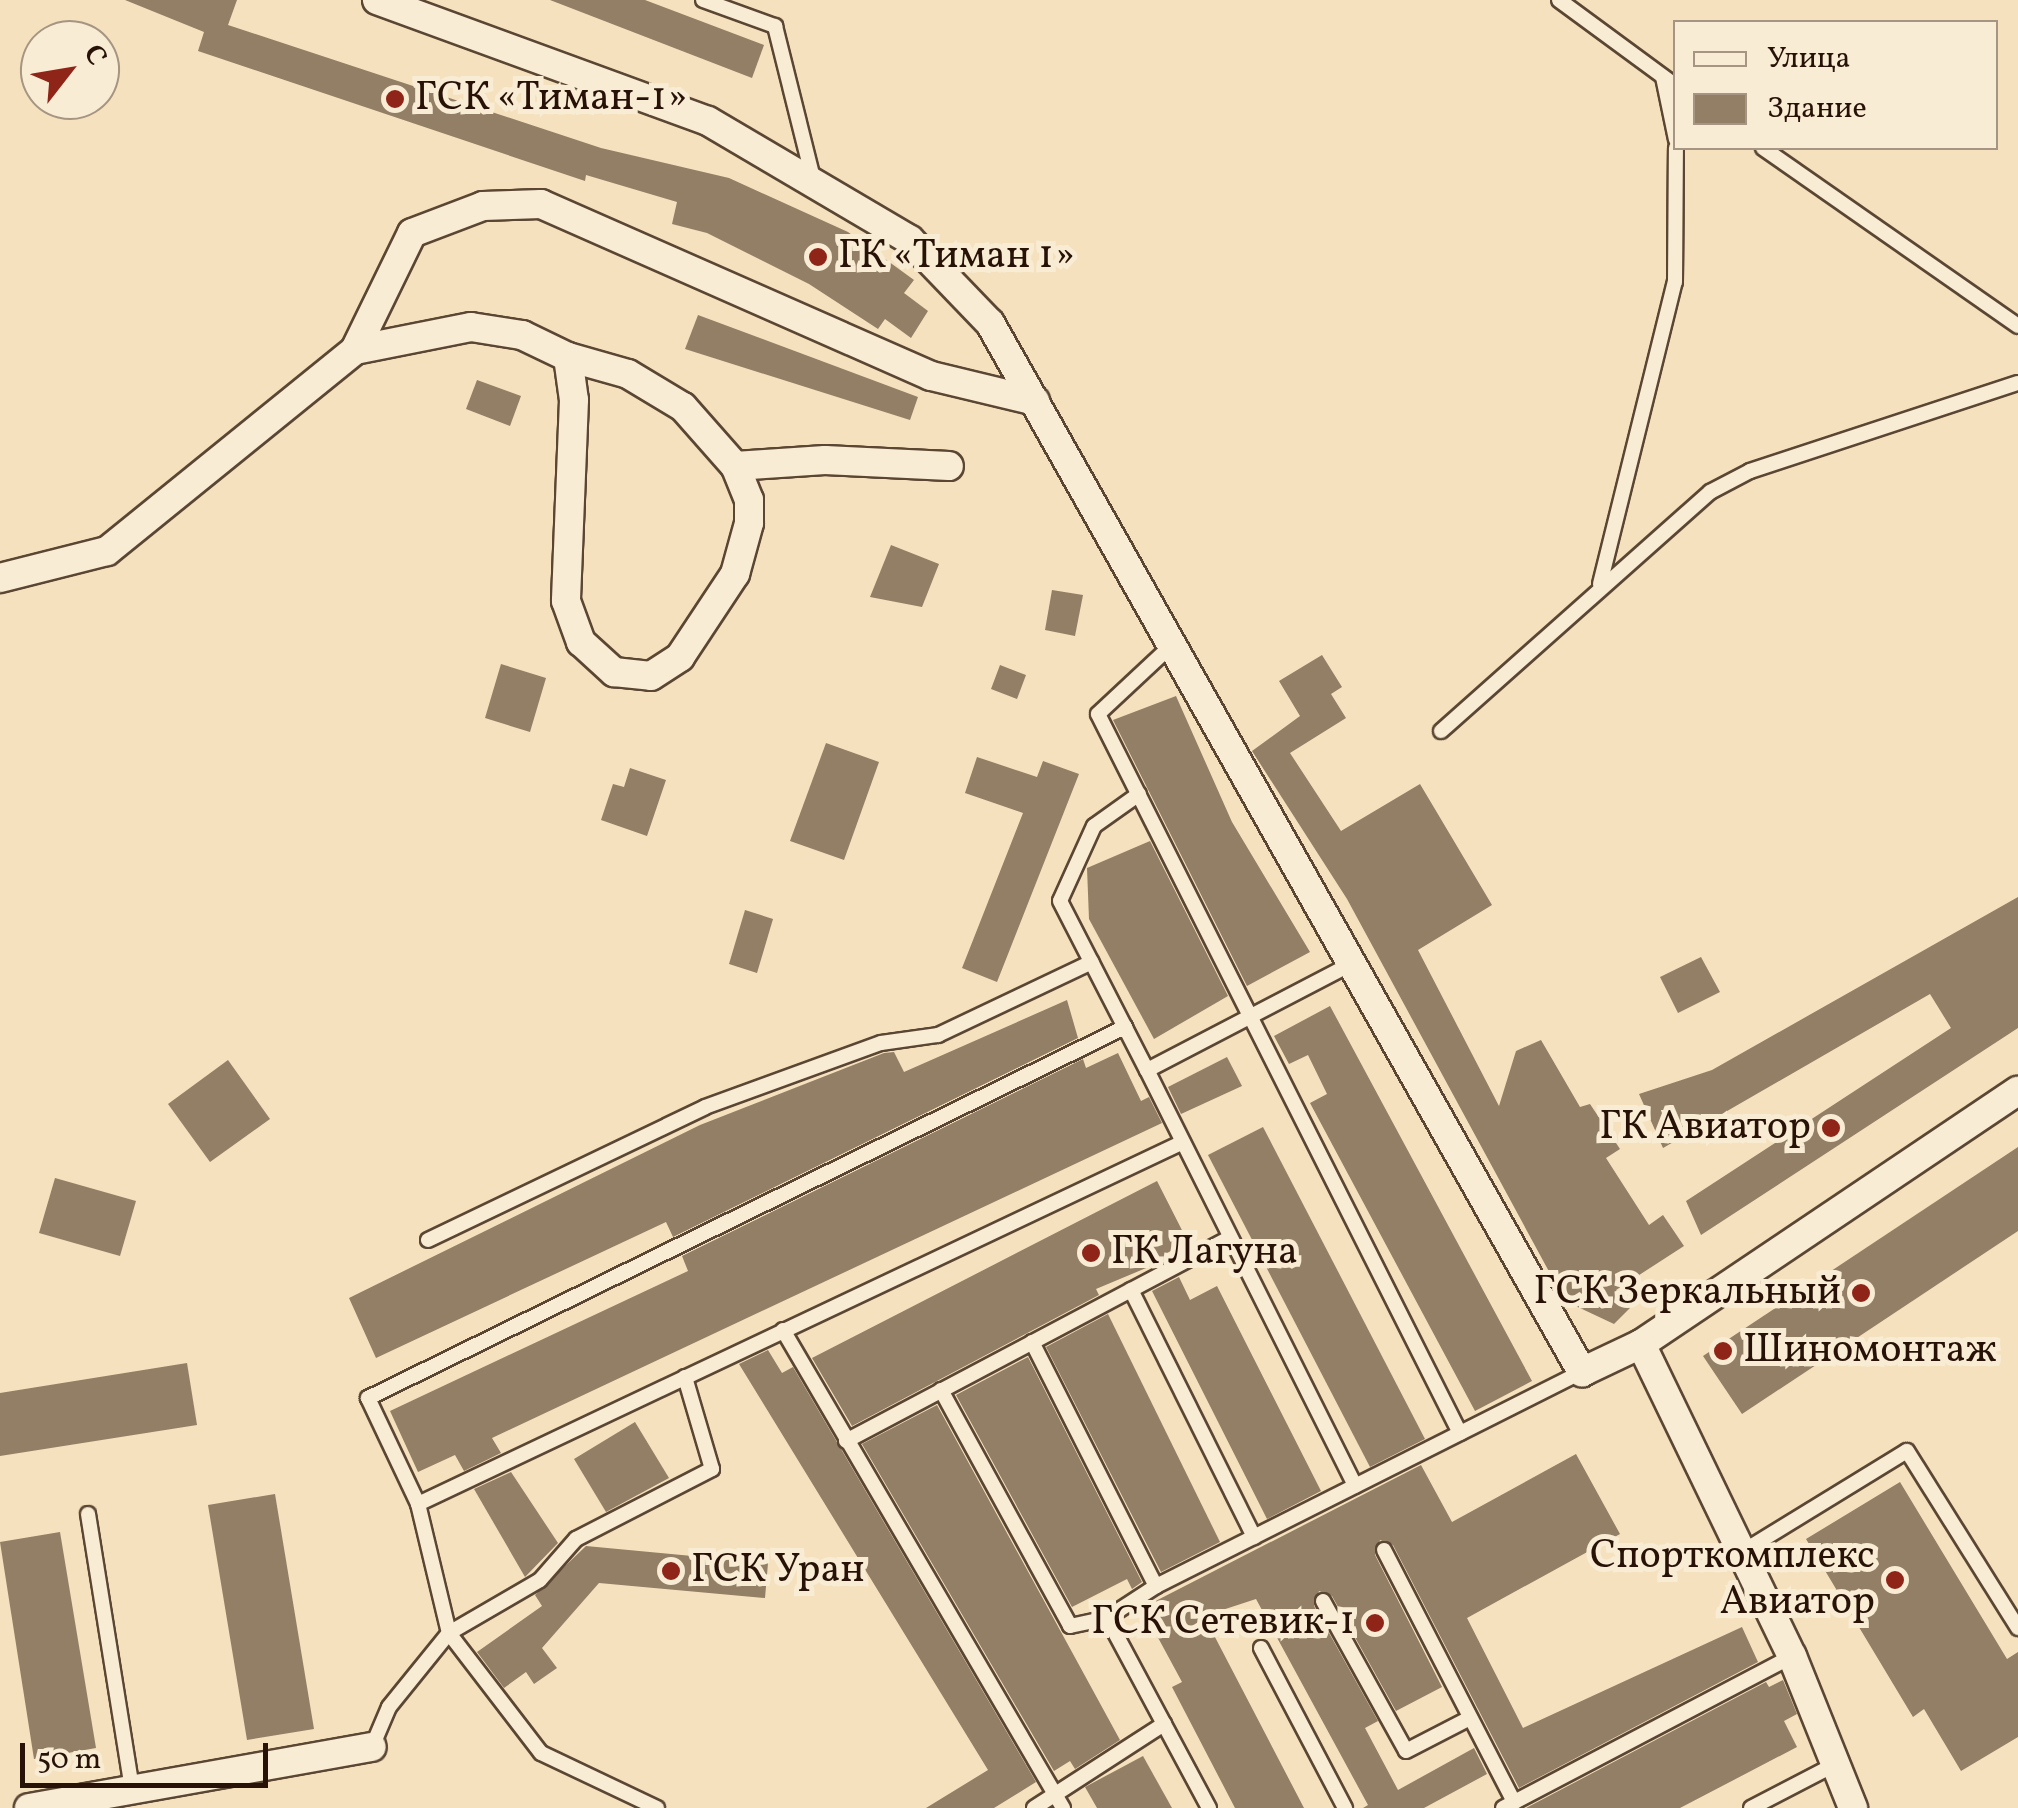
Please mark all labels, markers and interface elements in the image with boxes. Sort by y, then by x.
north arrow [20,20,120,120]
legend [1673,20,1998,150]
text: С [73,38,116,73]
text: Улица [1767,38,1850,80]
place label: ГСК «Тиман-1» [415,75,688,123]
marker: ГСК «Тиман-1» [384,88,406,110]
text: Здание [1767,88,1867,130]
place label: ГК «Тиман 1» [838,233,1075,281]
marker: ГК «Тиман 1» [807,246,829,268]
place label: ГК Авиатор [1599,1104,1811,1152]
marker: ГК Авиатор [1820,1117,1842,1139]
place label: ГК Лагуна [1111,1229,1298,1277]
marker: ГК Лагуна [1080,1242,1102,1264]
place label: ГСК Зеркальный [1534,1269,1841,1317]
marker: ГСК Зеркальный [1850,1282,1872,1304]
place label: Шиномонтаж [1743,1327,1997,1375]
marker: Шиномонтаж [1712,1340,1734,1362]
place label: Спорткомплекс Авиатор [1590,1533,1875,1627]
place label: ГСК Уран [691,1547,865,1595]
marker: ГСК Уран [660,1560,682,1582]
marker: Спорткомплекс Авиатор [1884,1569,1906,1591]
place label: ГСК Сетевик-1 [1091,1599,1355,1647]
marker: ГСК Сетевик-1 [1364,1612,1386,1634]
scale bar [25,1723,272,1785]
text: 50 m [37,1739,101,1781]

